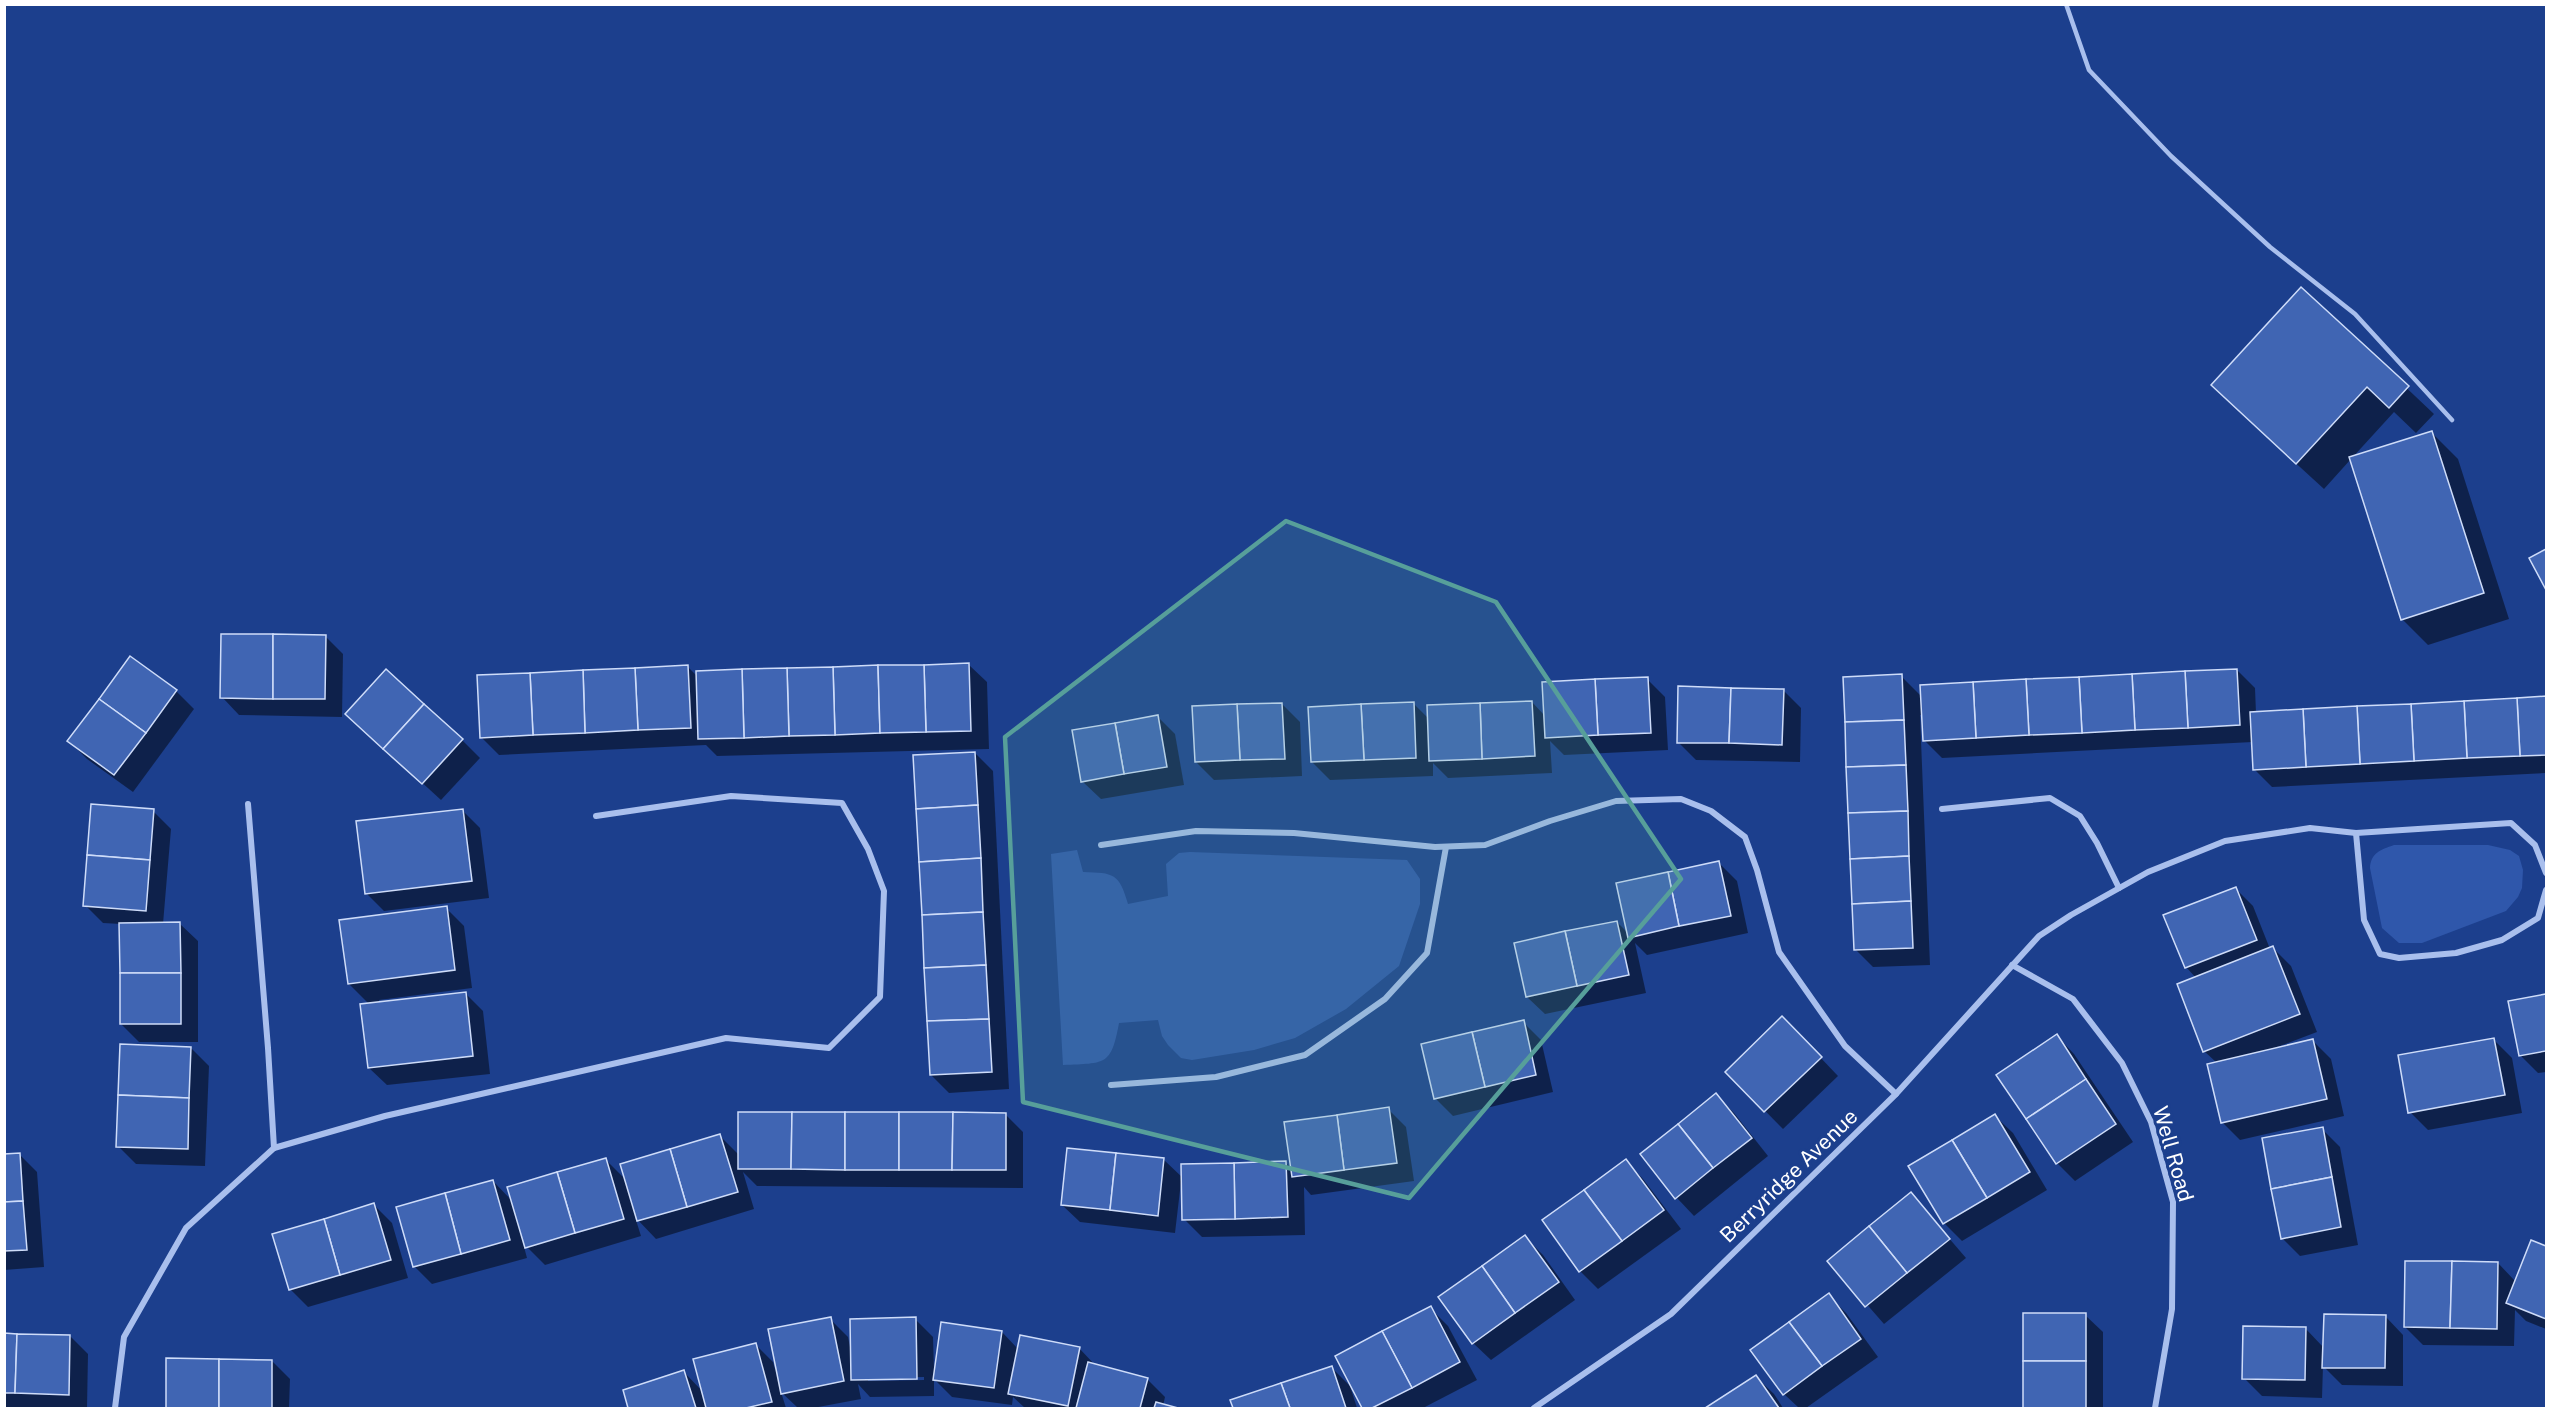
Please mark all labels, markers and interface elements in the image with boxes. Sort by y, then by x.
street label: Well Road [2148,1103,2199,1205]
street label: Berryridge Avenue [1715,1104,1863,1248]

